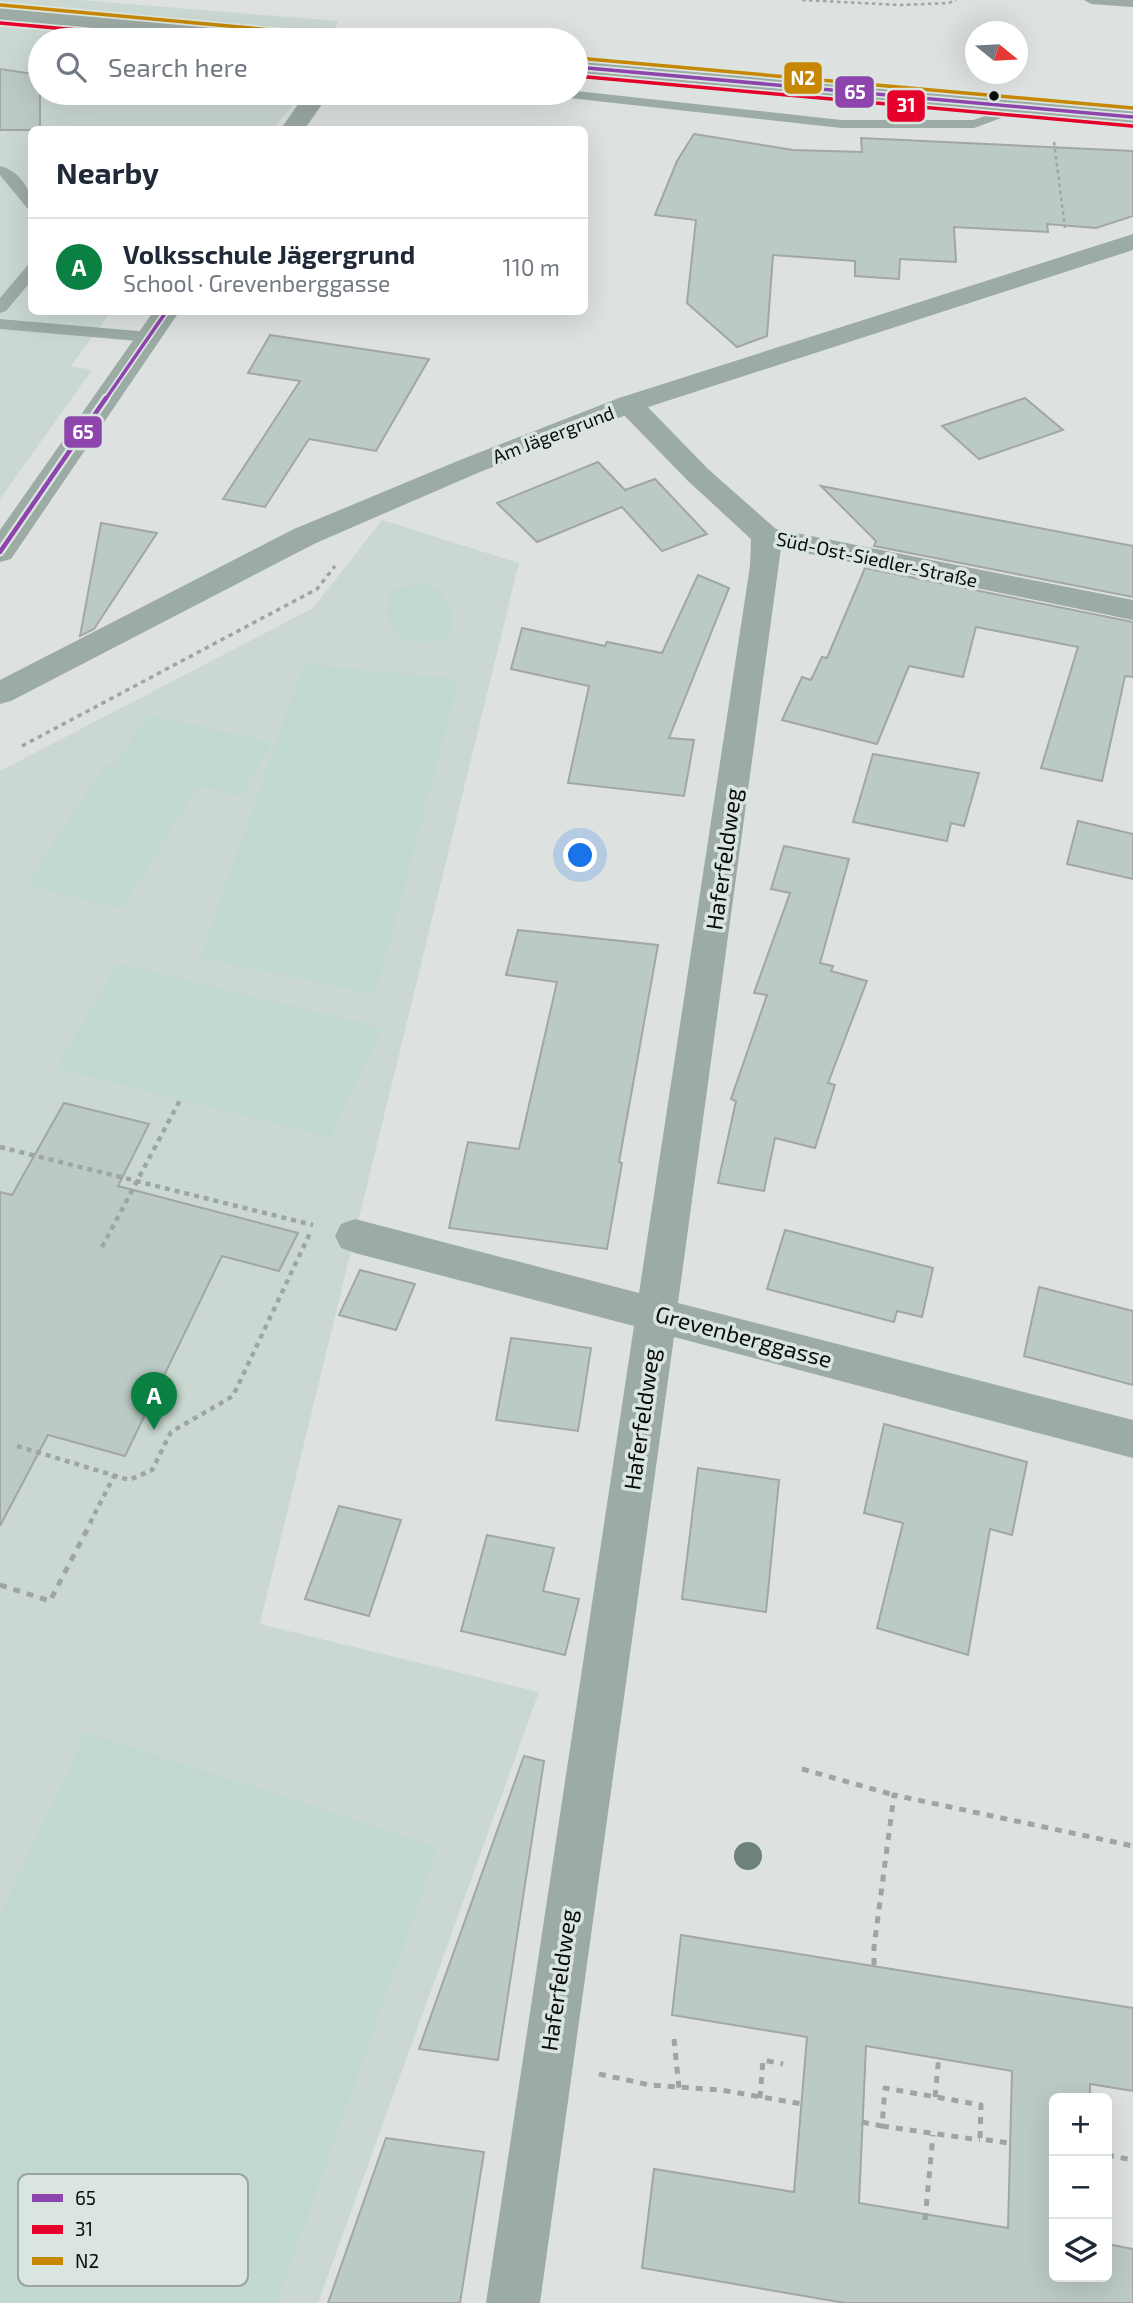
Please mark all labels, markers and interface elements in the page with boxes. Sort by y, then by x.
north arrow [965,21,1028,84]
search box [28,28,588,105]
icon: search [52,48,90,86]
text: Search here [108,51,248,82]
line badge: N2 [783,61,823,95]
text: N2 [791,66,815,89]
line badge: 65 [834,75,875,109]
text: 65 [844,80,866,103]
line badge: 31 [886,89,926,123]
unlabelled marker [987,89,1001,103]
text: 31 [897,93,915,116]
text: Nearby [56,154,159,190]
text: Volksschule Jägergrund [123,238,415,269]
text: A [71,253,87,281]
text: 110 m [503,253,560,281]
text: School · Grevenberggasse [123,269,390,297]
street label: Am Jägergrund [489,400,617,468]
line badge: 65 [63,415,103,449]
text: 65 [72,420,94,443]
street label: Süd-Ost-Siedler-Straße [774,526,980,592]
street label: Haferfeldweg [699,786,747,932]
your location [563,838,597,872]
street label: Grevenberggasse [653,1299,835,1373]
street label: Haferfeldweg [617,1346,665,1492]
pin: A [131,1372,177,1430]
street label: Haferfeldweg [534,1907,582,2053]
map controls [1049,2093,1112,2282]
button: + [1049,2093,1112,2156]
button: − [1049,2156,1112,2219]
legend [18,2174,248,2286]
text: 65 [75,2186,96,2209]
text: 31 [75,2217,93,2240]
button: layers [1049,2219,1112,2282]
text: N2 [75,2249,99,2272]

